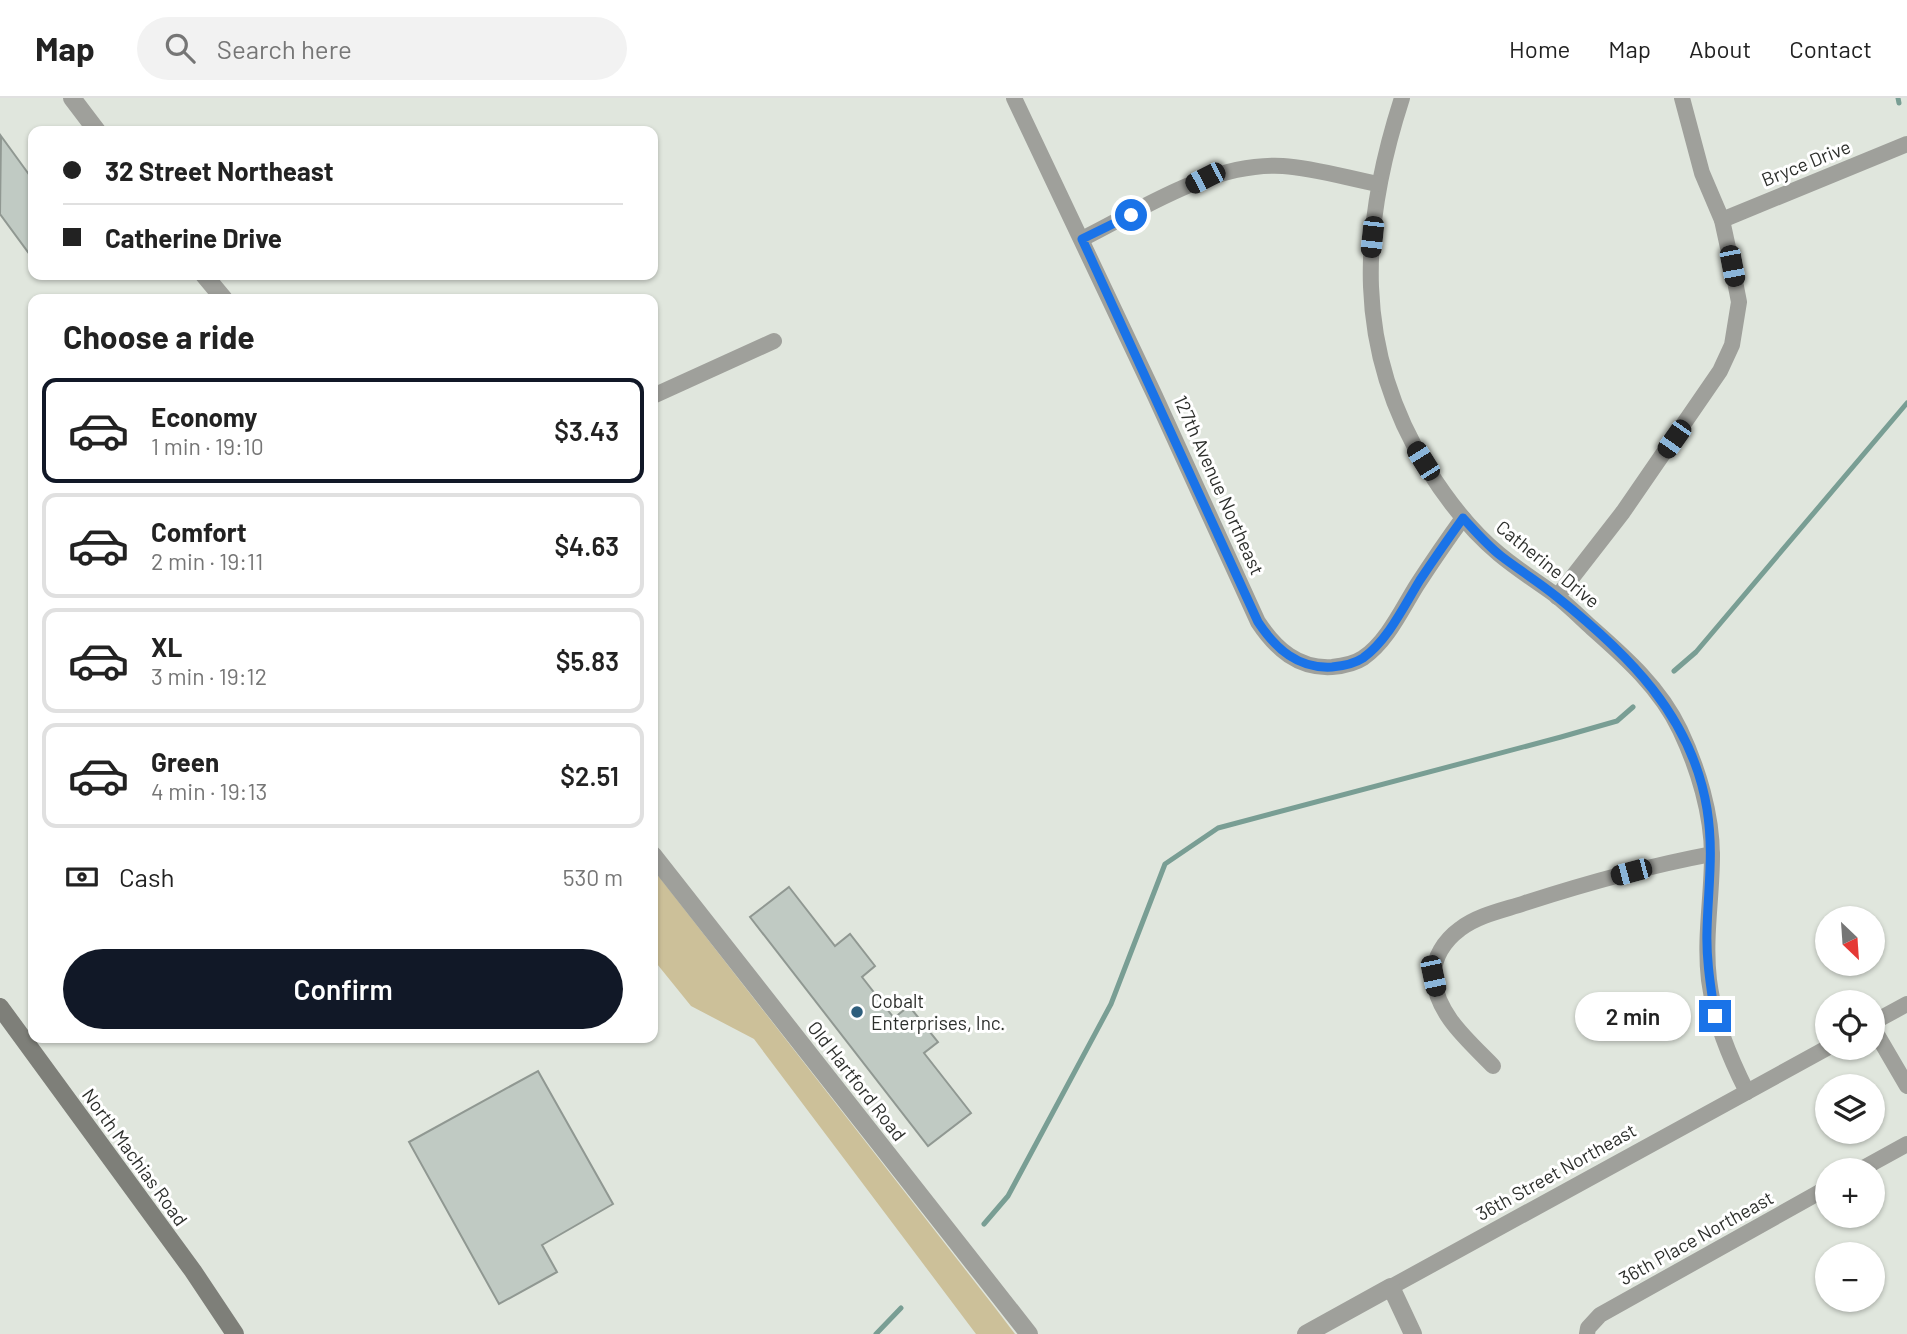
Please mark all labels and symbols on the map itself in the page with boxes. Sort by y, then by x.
street label: Bryce Drive [1758,134,1854,191]
car [1182,159,1229,197]
route start [1115,199,1147,231]
car [1360,215,1385,259]
car [1718,243,1747,289]
street label: 127th Avenue Northeast [1169,391,1269,578]
car [1654,416,1695,462]
car [1403,438,1444,484]
street label: Catherine Drive [1492,515,1605,612]
car [1608,856,1655,888]
north arrow [1815,906,1885,976]
car [1419,953,1448,999]
place label: Cobalt Enterprises, Inc. [871,989,1005,1034]
callout: 2 min [1575,992,1690,1040]
route end [1699,1000,1731,1032]
marker: Cobalt Enterprises, Inc. [849,1004,865,1020]
street label: Old Hartford Road [803,1016,911,1145]
street label: North Machias Road [78,1083,193,1230]
street label: 36th Street Northeast [1472,1118,1640,1225]
street label: 36th Place Northeast [1615,1186,1777,1290]

